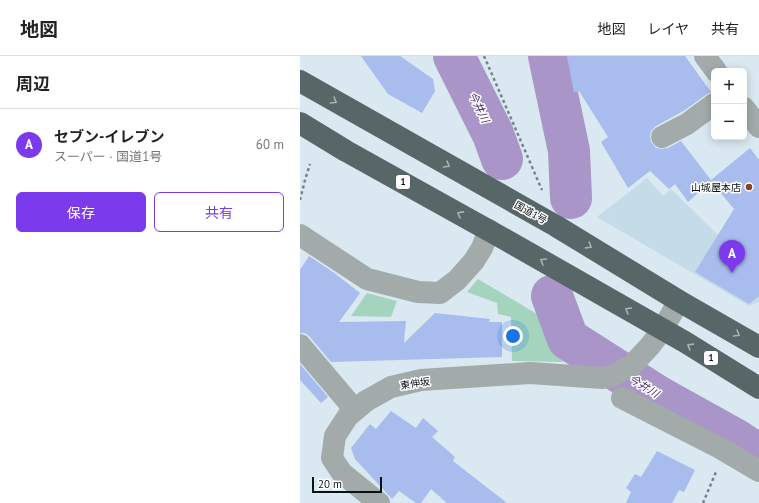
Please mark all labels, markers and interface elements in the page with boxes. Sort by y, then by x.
text: 地図 [20,17,58,41]
text: 地図 [597,20,625,38]
text: レイヤ [647,20,689,38]
text: 共有 [711,20,739,38]
map controls [711,68,747,140]
button: + [711,68,747,104]
text: 周辺 [16,73,50,95]
water label: 今井川 [465,89,493,126]
one-way arrow [330,96,337,103]
button: − [711,104,747,140]
text: セブン-イレブン [54,127,164,146]
text: A [25,136,33,153]
text: 60 m [256,136,284,153]
text: スーパー · 国道1号 [54,148,162,165]
one-way arrow [443,160,450,167]
road number: 1 [396,175,410,189]
place label: 山城屋本店 [691,181,741,194]
marker: 山城屋本店 [744,182,754,192]
button: 保存 [16,192,146,232]
button: 共有 [154,192,284,232]
street label: 国道1号 [512,198,549,227]
one-way arrow [457,211,464,219]
pin: A [719,240,745,273]
one-way arrow [585,242,592,249]
one-way arrow [540,258,547,265]
one-way arrow [625,307,632,314]
your location [503,326,523,346]
one-way arrow [733,330,740,337]
one-way arrow [687,343,694,350]
road number: 1 [704,351,718,365]
water label: 今井川 [626,371,663,401]
street label: 東伸坂 [399,375,431,392]
scale bar [312,475,382,494]
text: 20 m [318,477,342,491]

